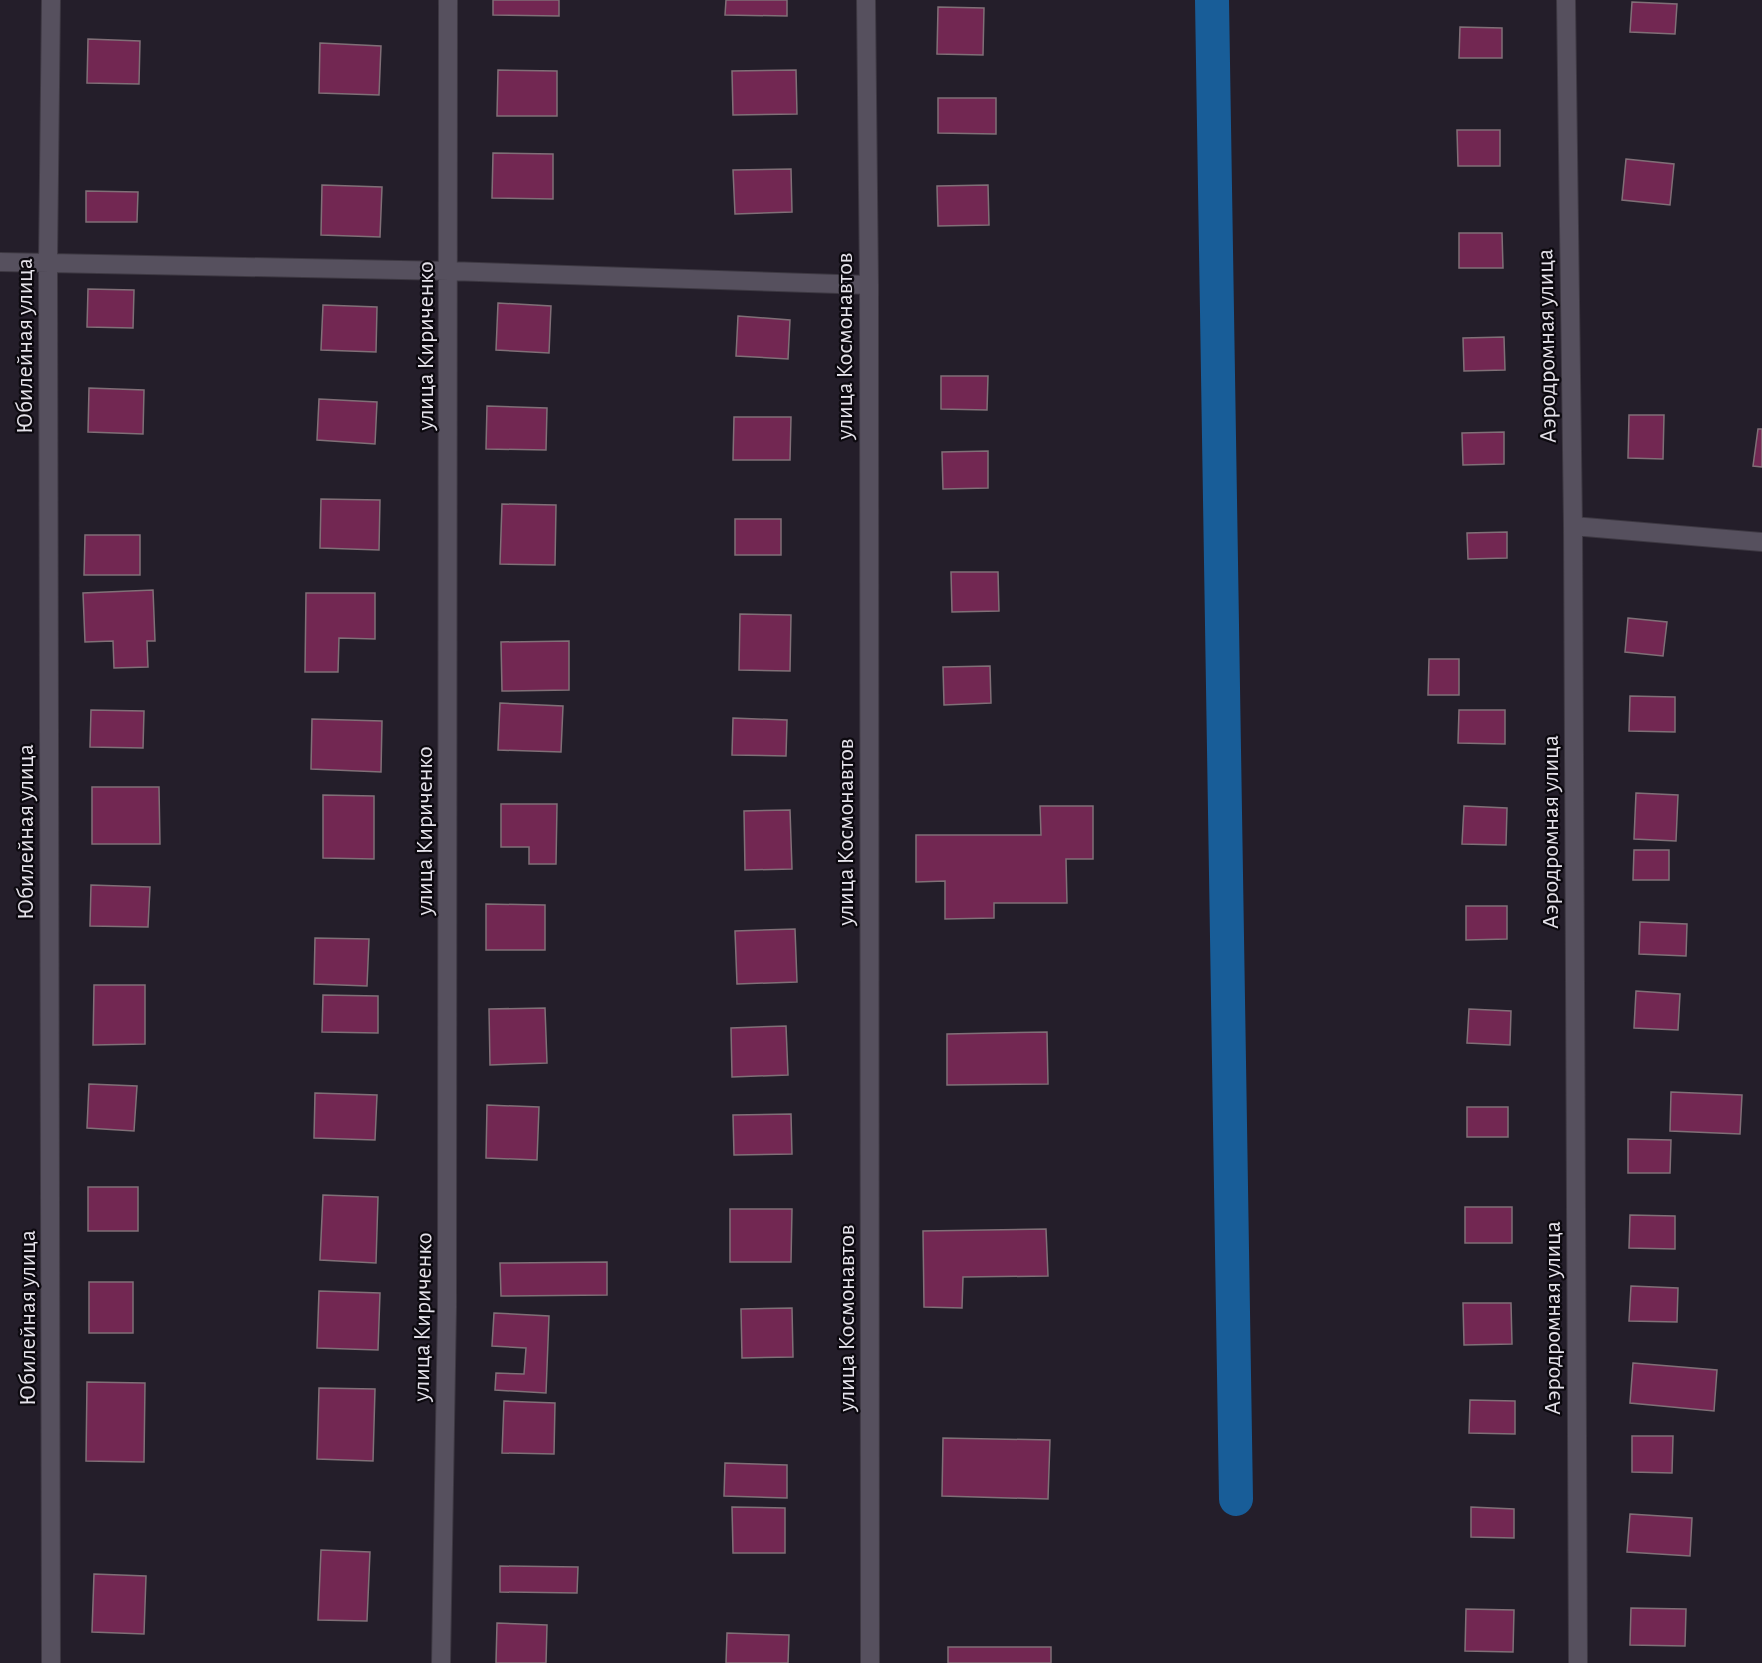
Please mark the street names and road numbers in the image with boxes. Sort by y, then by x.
street label: Аэродромная улица [1533,249,1561,443]
street label: улица Космонавтов [833,252,857,441]
street label: Юбилейная улица [13,258,37,434]
street label: улица Кириченко [414,261,438,432]
street label: Аэродромная улица [1539,735,1563,929]
street label: улица Космонавтов [834,738,858,927]
street label: Юбилейная улица [14,744,38,920]
street label: улица Кириченко [413,746,437,917]
street label: Аэродромная улица [1541,1221,1565,1415]
street label: улица Космонавтов [835,1224,859,1413]
street label: Юбилейная улица [16,1230,40,1406]
street label: улица Кириченко [410,1232,436,1403]

